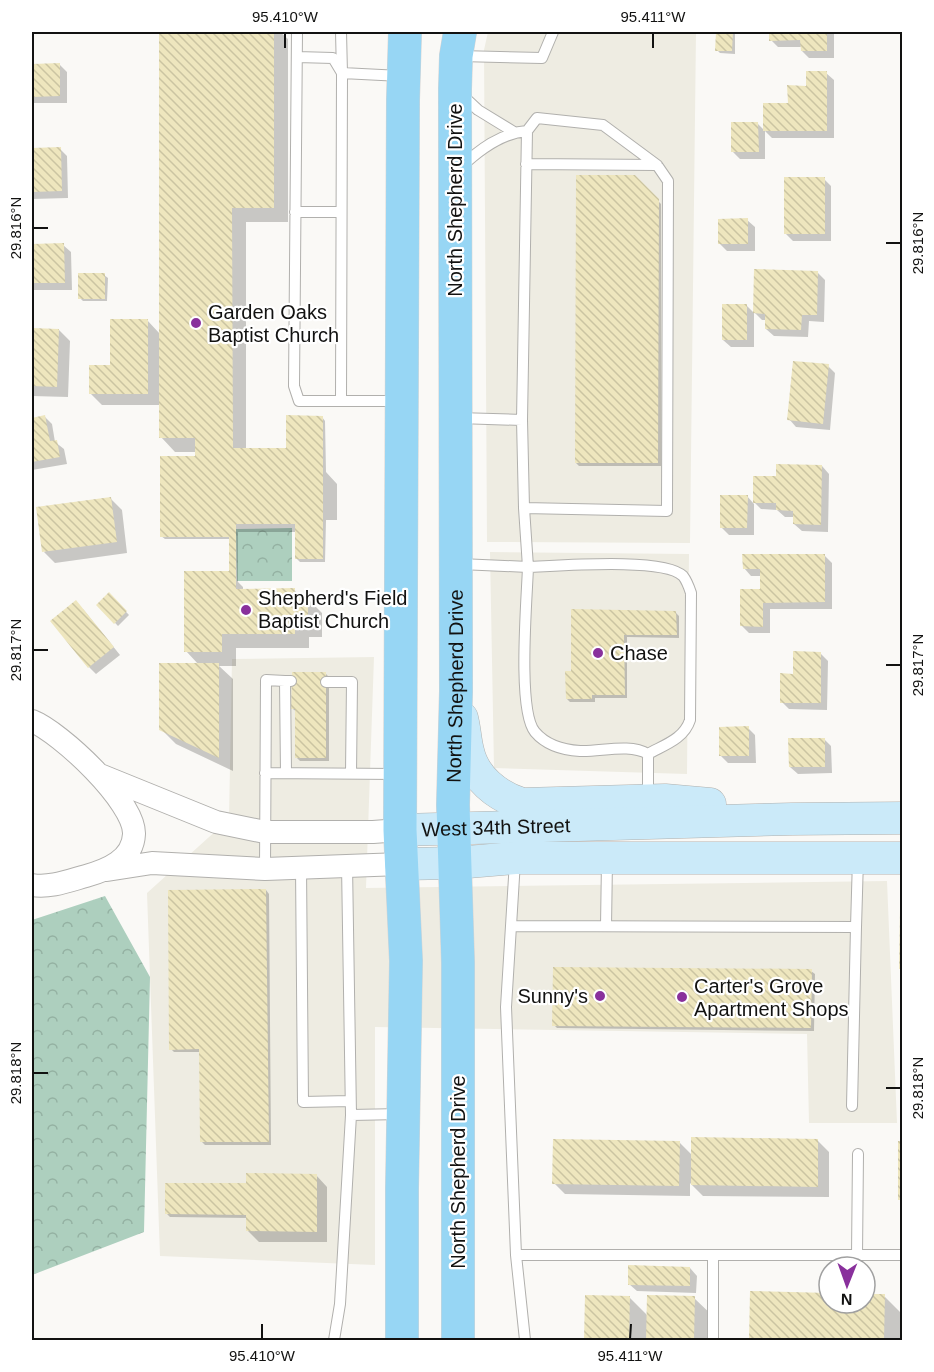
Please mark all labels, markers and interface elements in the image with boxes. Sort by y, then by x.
text: 95.410°W [252,8,319,25]
text: 95.411°W [621,8,686,25]
street label: North Shepherd Drive [444,103,466,297]
text: 29.816°N [7,197,24,259]
text: 29.816°N [909,212,926,274]
place label: Garden Oaks Baptist Church [208,301,339,346]
marker: Garden Oaks Baptist Church [189,316,203,330]
place label: Shepherd's Field Baptist Church [258,587,407,632]
street label: North Shepherd Drive [443,589,467,783]
marker: Shepherd's Field Baptist Church [239,603,253,617]
text: 29.817°N [7,619,24,681]
text: 29.817°N [909,634,926,696]
place label: Chase [610,642,668,664]
marker: Chase [591,646,605,660]
street label: West 34th Street [421,814,571,840]
place label: Carter's Grove Apartment Shops [694,975,849,1020]
place label: Sunny's [517,985,588,1007]
marker: Sunny's [593,989,607,1003]
marker: Carter's Grove Apartment Shops [675,990,689,1004]
text: 29.818°N [7,1042,24,1104]
text: 29.818°N [909,1057,926,1119]
street label: North Shepherd Drive [447,1075,469,1269]
north arrow [817,1255,877,1315]
text: N [841,1291,853,1308]
text: 95.410°W [229,1347,296,1364]
text: 95.411°W [598,1347,663,1364]

